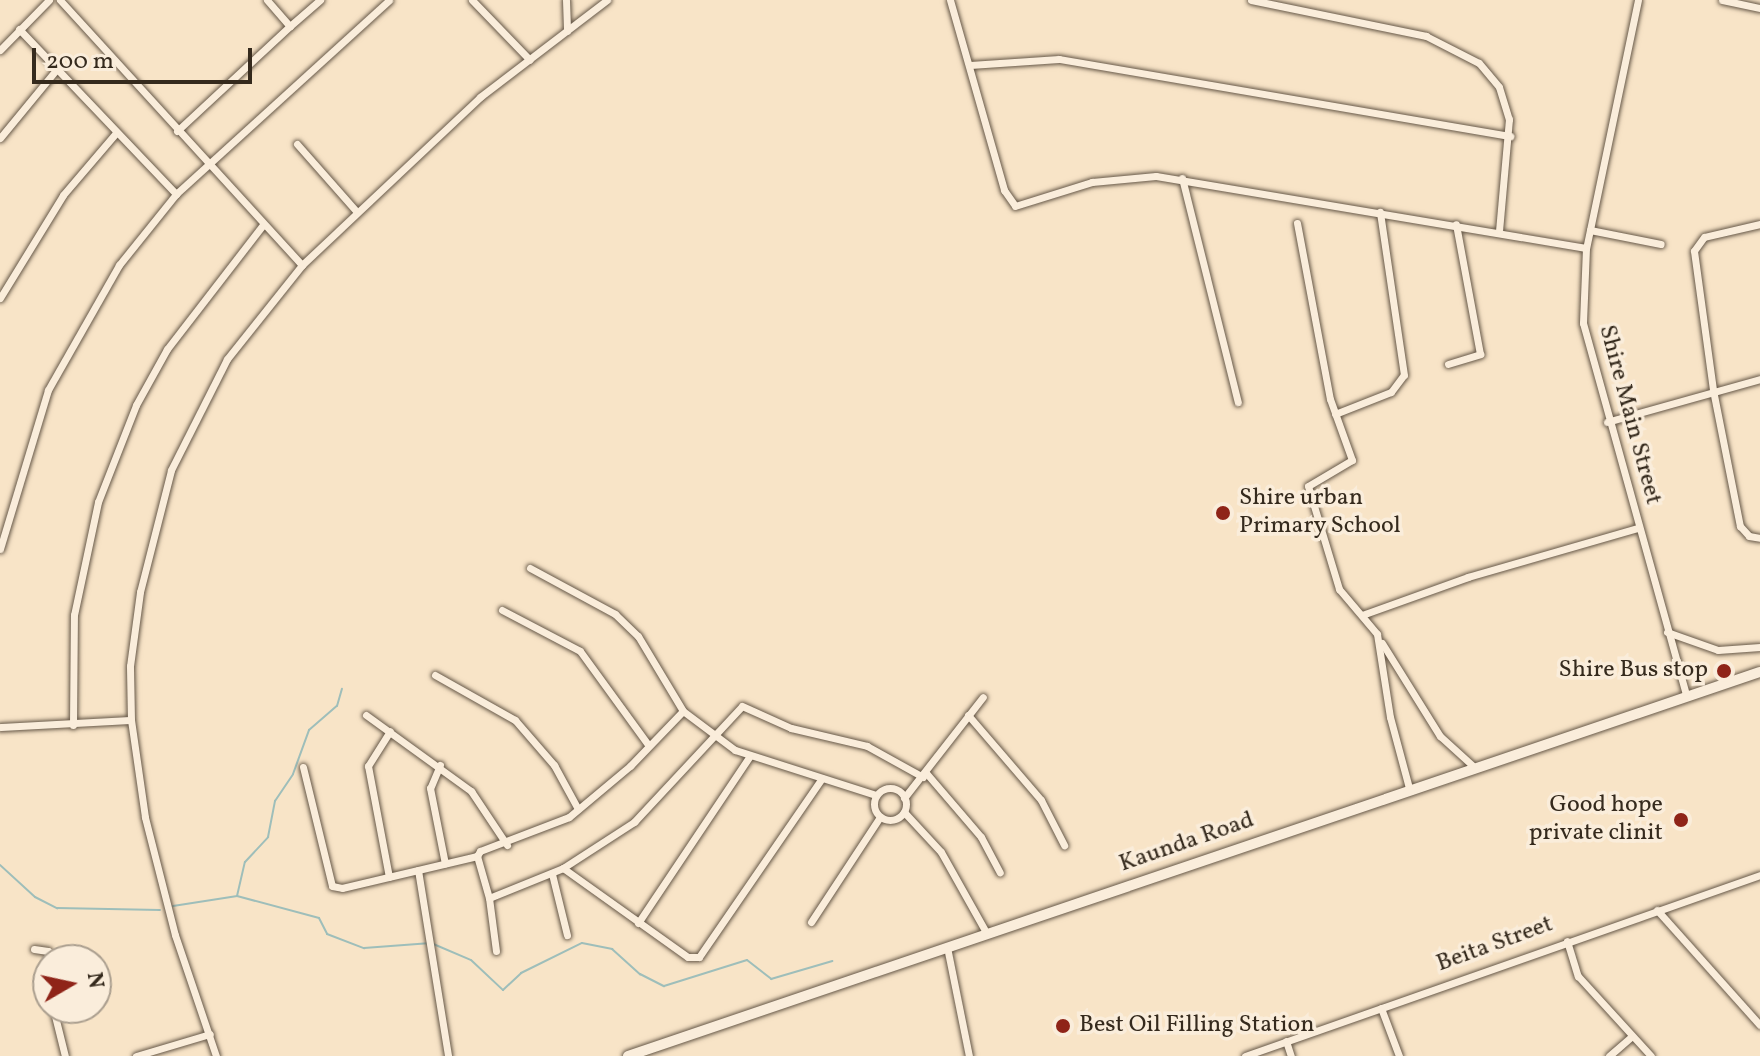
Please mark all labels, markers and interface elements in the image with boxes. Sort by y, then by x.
scale bar [36,32,256,82]
text: 200 m [46,45,114,79]
street label: Shire Main Street [1591,322,1667,508]
place label: Shire urban Primary School [1239,485,1401,541]
marker: Shire urban Primary School [1214,504,1232,522]
place label: Shire Bus stop [1558,657,1708,685]
marker: Shire Bus stop [1715,662,1733,680]
place label: Good hope private clinit [1529,792,1663,848]
street label: Kaunda Road [1116,807,1258,879]
marker: Good hope private clinit [1670,809,1692,831]
street label: Beita Street [1433,911,1557,979]
north arrow [32,944,112,1024]
text: N [78,970,111,991]
place label: Best Oil Filling Station [1079,1012,1315,1040]
marker: Best Oil Filling Station [1054,1017,1072,1035]

